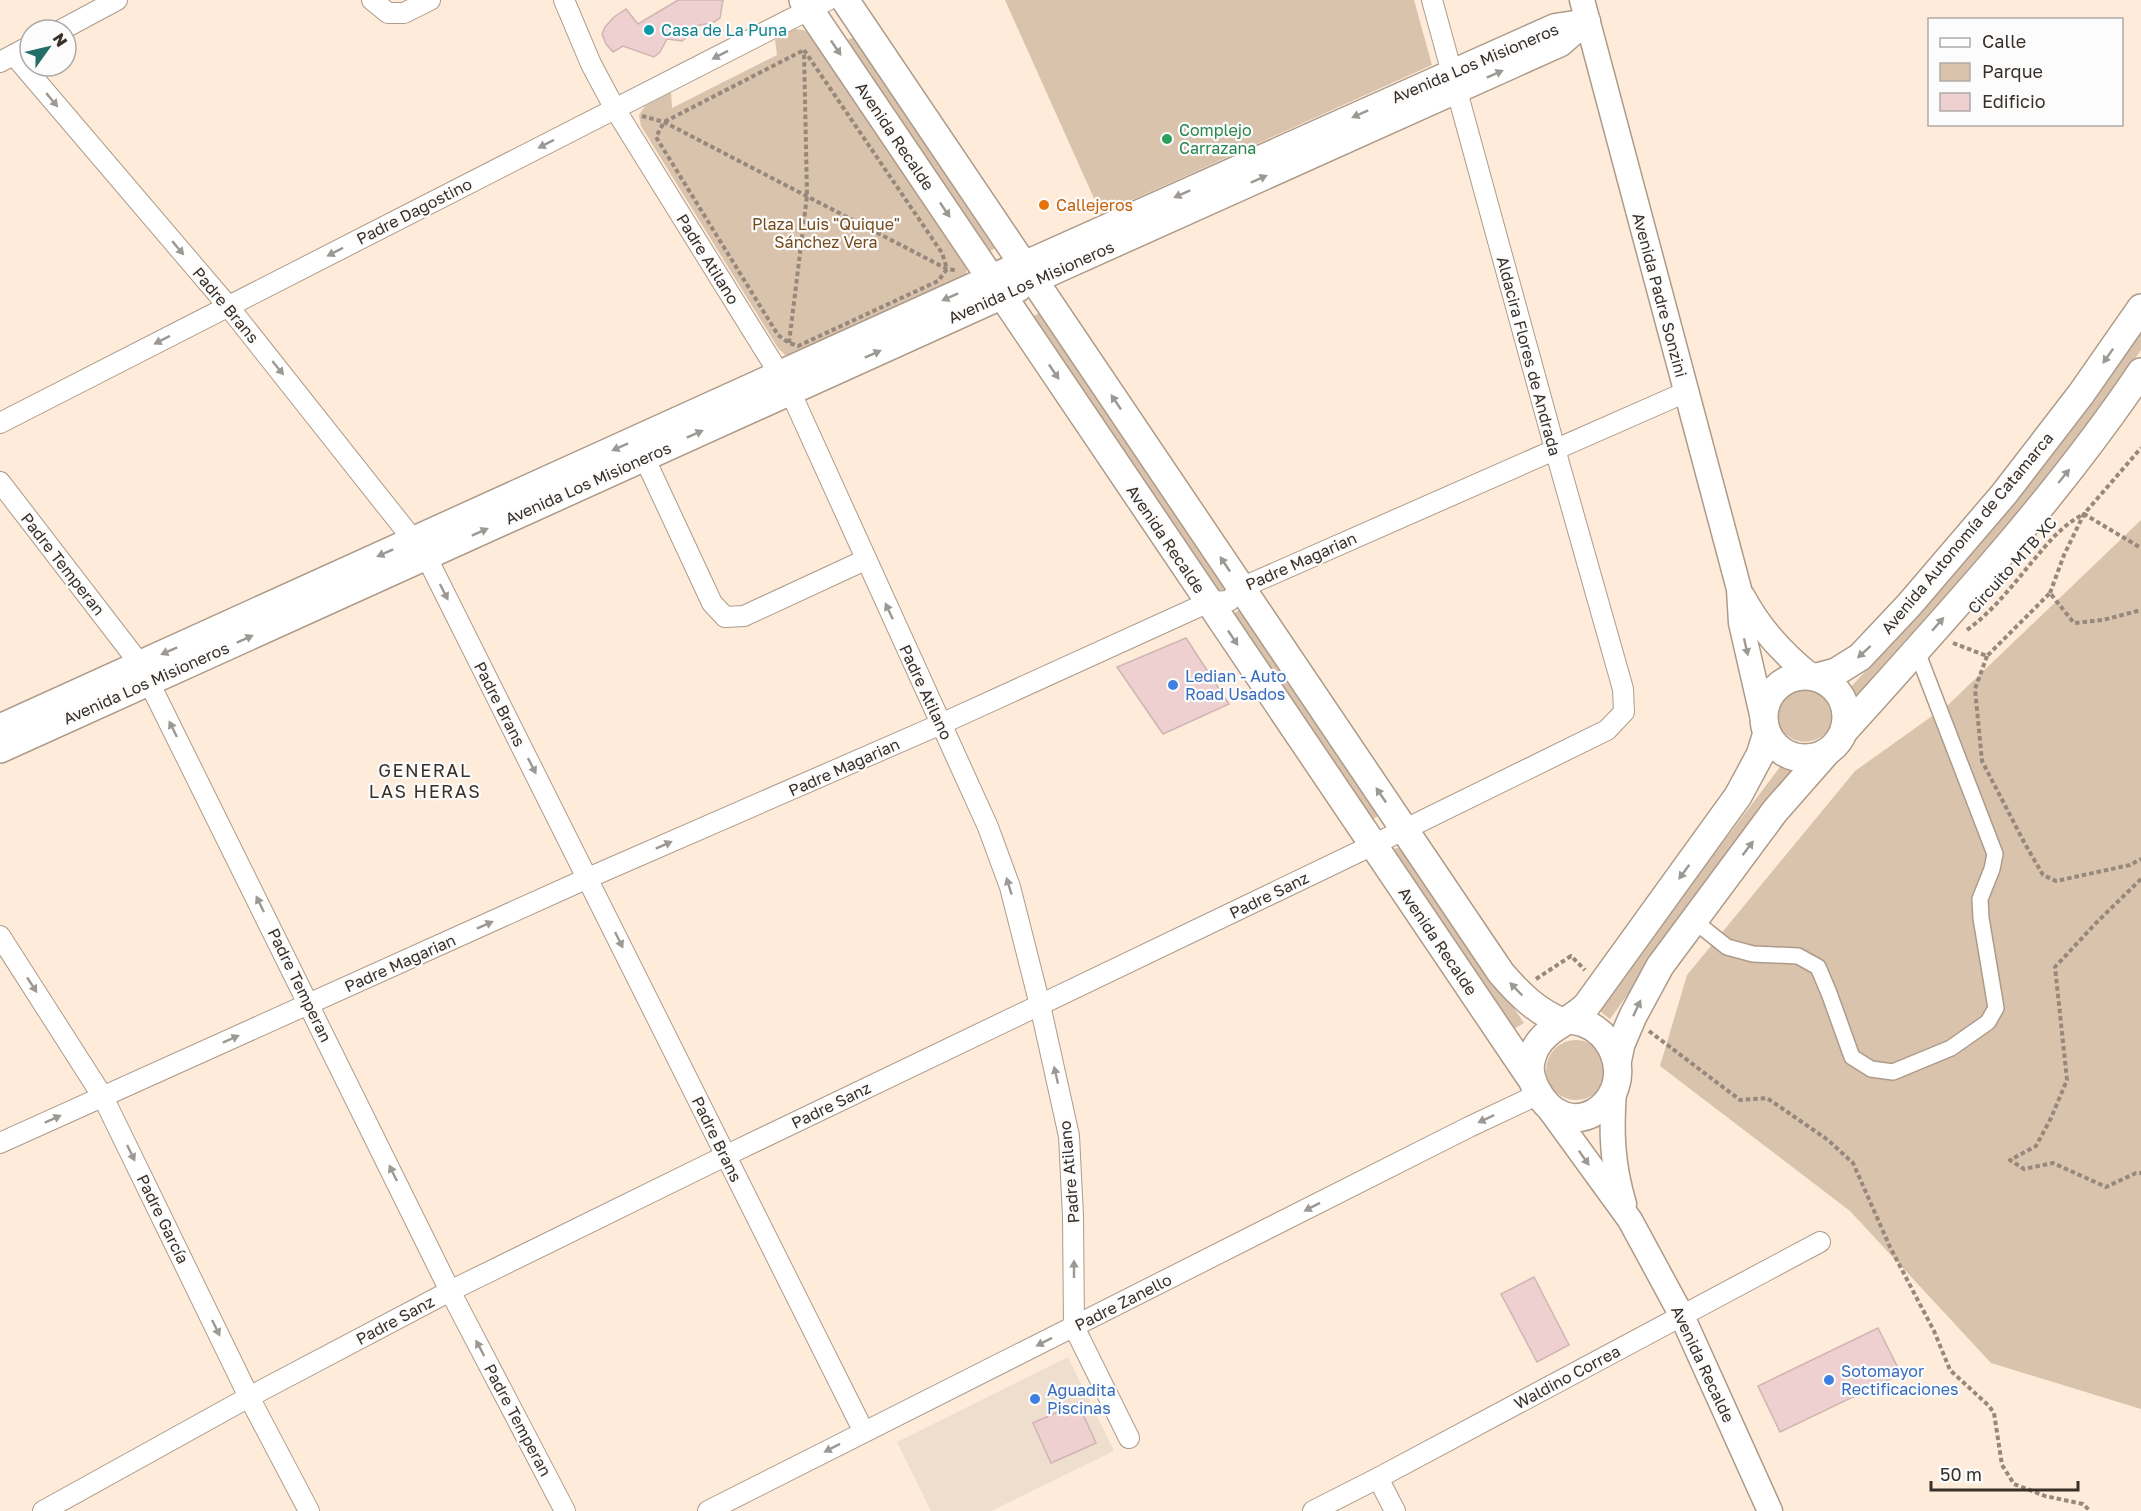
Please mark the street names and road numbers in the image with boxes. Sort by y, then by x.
street label: Avenida Los Misioneros [1389,19,1561,107]
street label: Avenida Recalde [851,78,939,194]
street label: Padre Dagostino [353,173,475,249]
street label: Padre Atilano [672,210,744,308]
street label: Avenida Padre Sonzini [1628,211,1692,379]
street label: Avenida Los Misioneros [945,236,1117,328]
street label: Aldacira Flores de Andrada [1493,254,1565,458]
street label: Padre Brans [189,263,263,347]
street label: Avenida Autonomía de Catamarca [1877,428,2057,638]
street label: Avenida Los Misioneros [502,437,674,529]
street label: Avenida Recalde [1122,481,1210,597]
street label: Padre Temperan [17,509,109,619]
street label: Circuito MTB XC [1963,512,2061,618]
street label: Padre Magarian [1242,528,1360,594]
street label: Avenida Los Misioneros [60,637,232,729]
street label: Padre Atilano [895,641,957,743]
street label: Padre Brans [470,658,530,750]
street label: Padre Magarian [785,734,903,800]
street label: Padre Sanz [1226,867,1312,923]
street label: Avenida Recalde [1394,883,1482,999]
street label: Padre Temperan [264,925,336,1045]
street label: Padre Magarian [341,930,459,996]
street label: Padre Sanz [788,1077,874,1133]
street label: Padre Brans [688,1093,746,1185]
street label: Padre Atilano [1055,1120,1083,1224]
street label: Padre García [133,1171,193,1267]
street label: Padre Zanello [1071,1269,1175,1335]
street label: Padre Sanz [352,1291,438,1349]
street label: Avenida Recalde [1667,1302,1739,1426]
street label: Waldino Correa [1510,1341,1624,1413]
street label: Padre Temperan [480,1360,556,1480]

